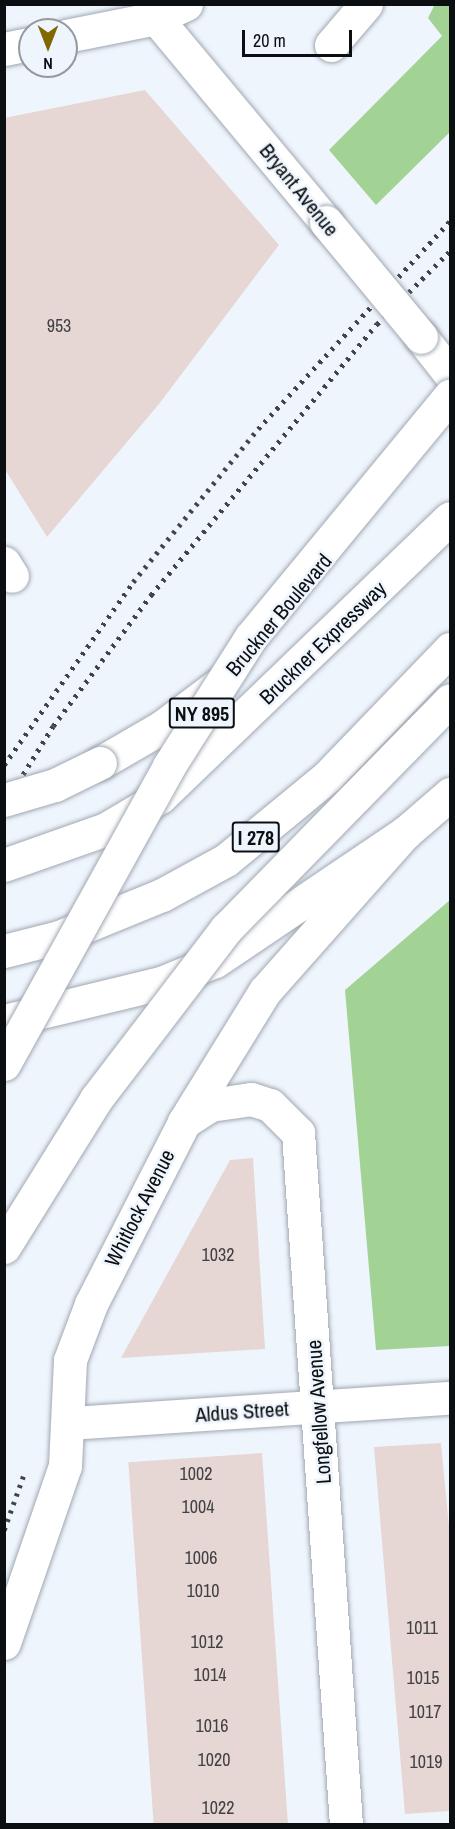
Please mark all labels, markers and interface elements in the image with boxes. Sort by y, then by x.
north arrow [18,18,78,78]
scale bar [245,18,354,56]
text: 20 m [253,28,286,53]
text: N [43,53,53,75]
street label: Bryant Avenue [254,138,344,242]
house number: 953 [47,315,71,337]
street label: Bruckner Boulevard [221,549,337,681]
street label: Bruckner Expressway [254,576,392,710]
road number: NY 895 [168,696,236,730]
road number: I 278 [230,820,282,854]
street label: Whitlock Avenue [100,1145,180,1271]
house number: 1032 [202,1244,234,1266]
street label: Longfellow Avenue [301,1339,337,1485]
street label: Aldus Street [194,1396,290,1428]
house number: 1002 [180,1463,212,1485]
house number: 1004 [182,1496,214,1518]
house number: 1006 [185,1547,217,1569]
house number: 1010 [187,1580,219,1602]
house number: 1011 [406,1617,438,1639]
house number: 1012 [191,1631,223,1653]
house number: 1014 [194,1664,226,1686]
house number: 1015 [407,1667,439,1689]
house number: 1017 [409,1701,441,1723]
house number: 1016 [196,1715,228,1737]
house number: 1020 [198,1749,230,1771]
house number: 1019 [410,1751,442,1773]
house number: 1022 [202,1797,234,1819]

